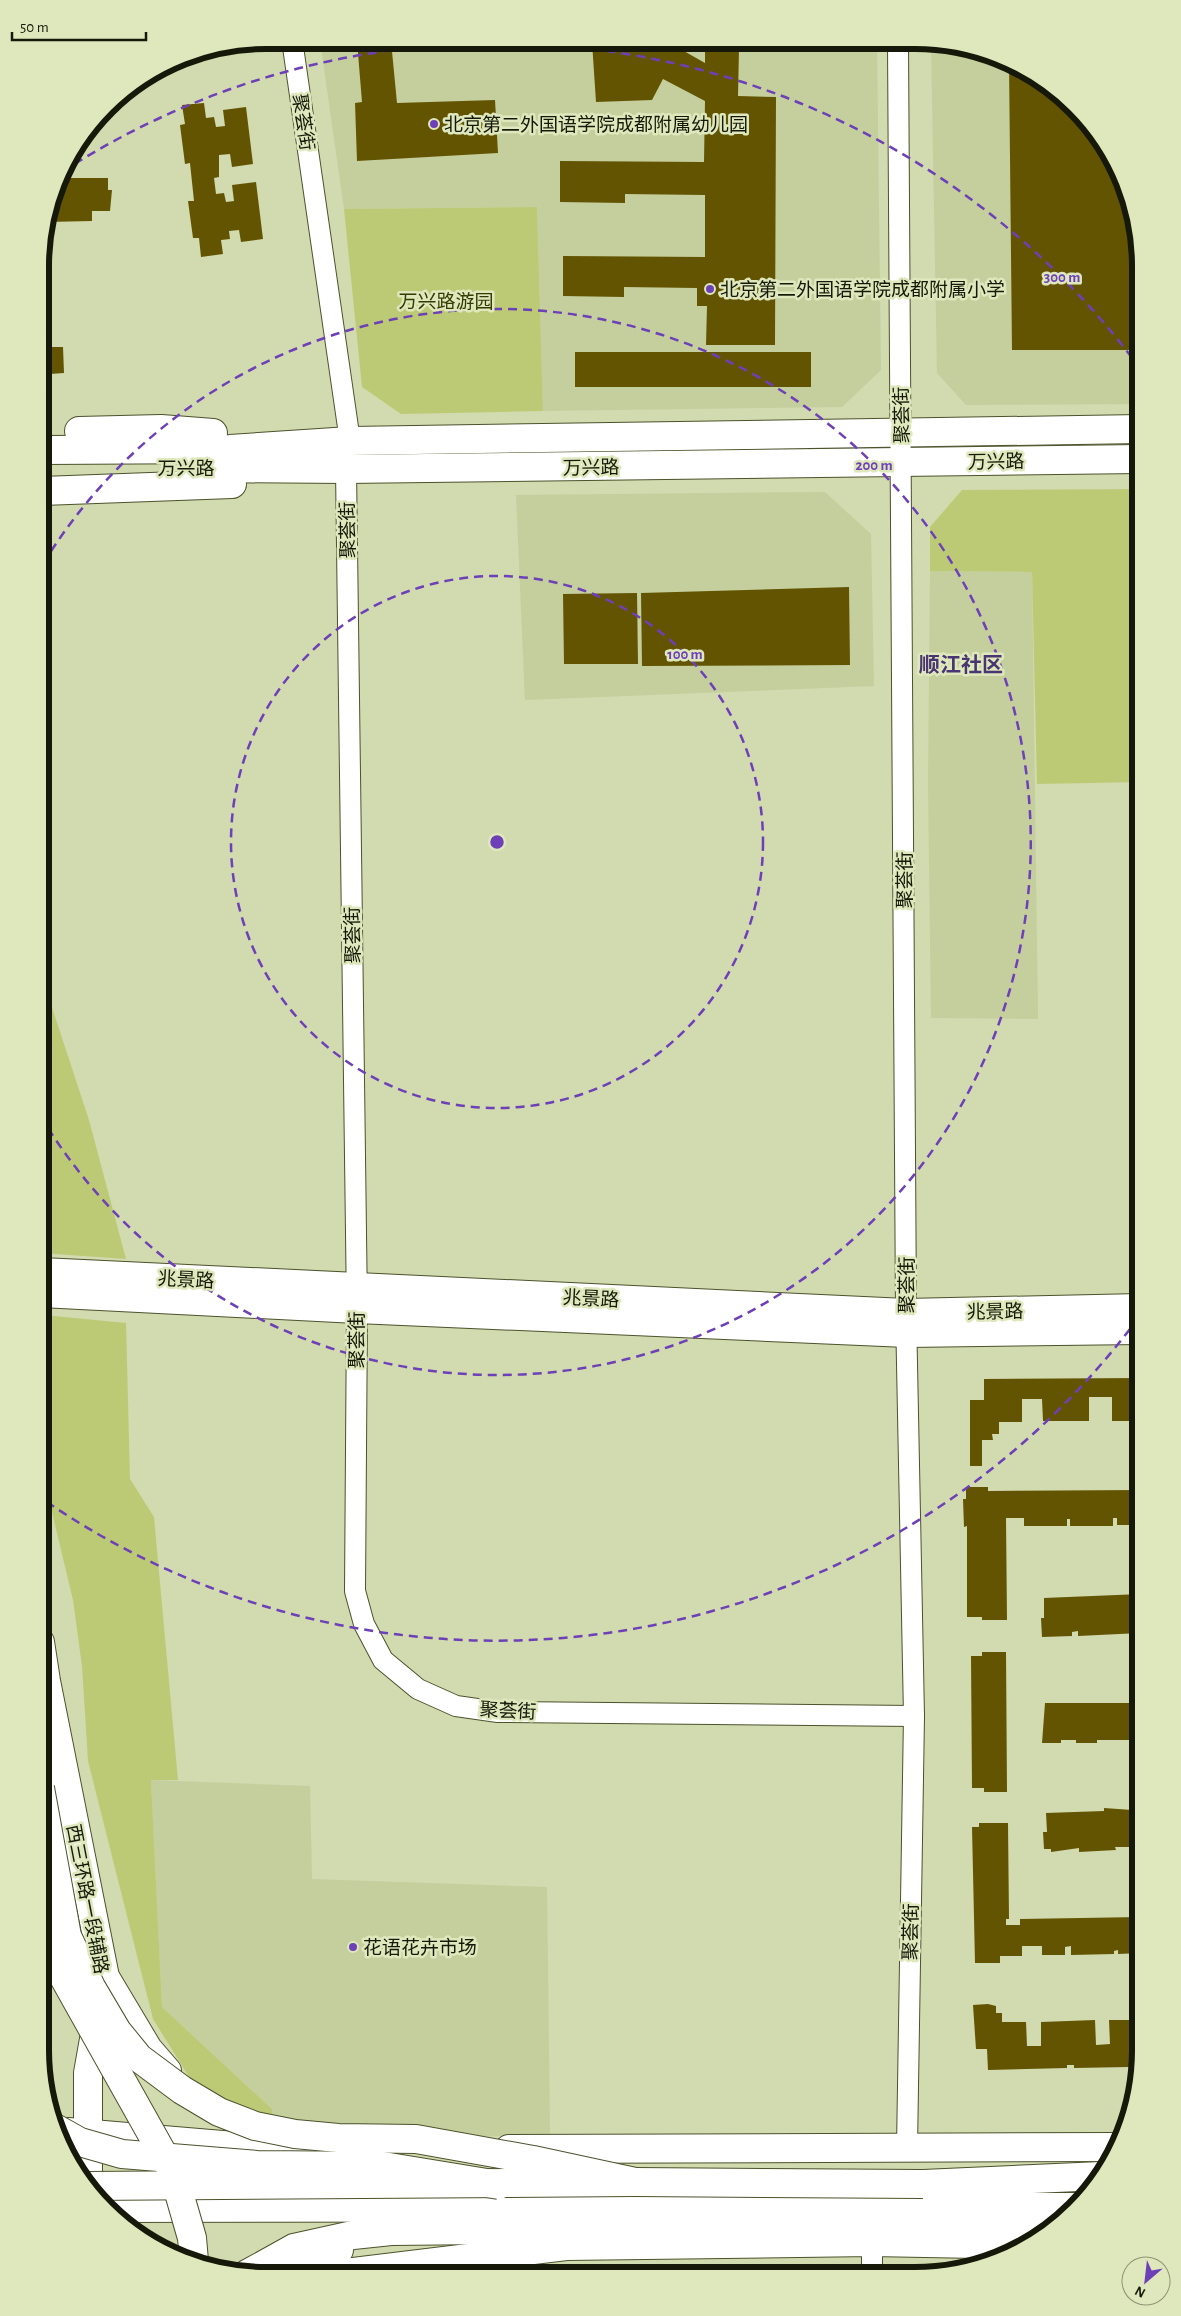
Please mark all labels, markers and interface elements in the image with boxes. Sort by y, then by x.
scale bar [12,10,146,42]
text: 50 m [20,20,49,35]
street label: 聚荟街 [289,93,317,152]
place label: 北京第二外国语学院成都附属幼儿园 [444,114,748,135]
marker: 北京第二外国语学院成都附属幼儿园 [428,118,440,130]
text: 300 m [1044,270,1080,285]
place label: 北京第二外国语学院成都附属小学 [720,279,1005,300]
marker: 北京第二外国语学院成都附属小学 [704,283,716,295]
park label: 万兴路游园 [398,292,494,312]
street label: 聚荟街 [892,386,912,444]
street label: 万兴路 [967,452,1025,472]
street label: 万兴路 [562,458,620,478]
text: 200 m [855,458,893,473]
street label: 万兴路 [157,459,215,479]
street label: 聚荟街 [338,501,358,559]
text: 100 m [667,647,703,662]
district label: 顺江社区 [919,654,1003,676]
centre of rings [488,833,506,851]
street label: 聚荟街 [895,851,915,909]
street label: 聚荟街 [343,906,363,964]
street label: 聚荟街 [897,1256,917,1314]
street label: 兆景路 [157,1269,215,1291]
street label: 兆景路 [562,1288,620,1310]
street label: 兆景路 [966,1302,1024,1322]
street label: 聚荟街 [347,1311,367,1369]
street label: 聚荟街 [479,1700,537,1722]
street label: 西三环路一段辅路 [63,1822,112,1976]
street label: 聚荟街 [901,1903,921,1961]
place label: 花语花卉市场 [363,1937,477,1958]
marker: 花语花卉市场 [347,1941,359,1953]
north arrow [1121,2256,1171,2306]
text: N [1133,2283,1148,2300]

